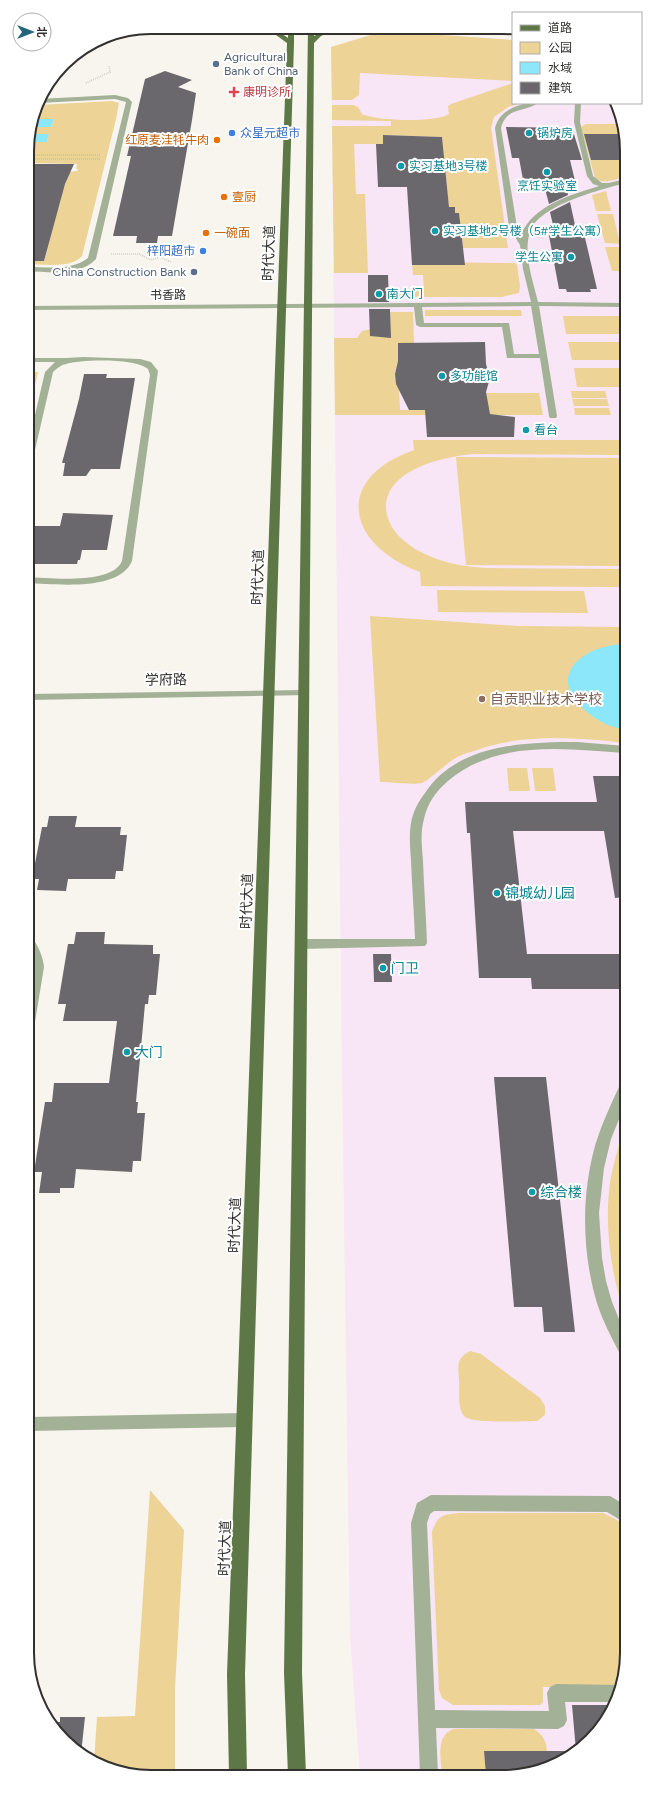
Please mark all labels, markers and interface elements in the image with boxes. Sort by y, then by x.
north arrow [12,12,52,52]
legend [512,12,642,104]
text: 道路 [548,21,572,35]
text: 北 [35,27,48,38]
text: 公园 [548,41,572,55]
place label: Agricultural Bank of China [224,50,298,78]
marker: Agricultural Bank of China [211,59,221,69]
text: 水域 [548,61,572,75]
text: 建筑 [548,81,572,95]
place label: 康明诊所 [243,85,291,99]
marker: 康明诊所 [228,86,240,98]
place label: 众星元超市 [240,126,300,140]
place label: 锅炉房 [537,126,573,140]
marker: 众星元超市 [227,128,237,138]
marker: 锅炉房 [524,128,534,138]
place label: 红原麦洼牦牛肉 [125,133,209,147]
marker: 红原麦洼牦牛肉 [212,135,222,145]
place label: 实习基地3号楼 [409,159,488,173]
marker: 实习基地3号楼 [396,161,406,171]
marker: 烹饪实验室 [542,167,552,177]
place label: 烹饪实验室 [517,179,577,193]
place label: 壹厨 [232,190,256,204]
marker: 壹厨 [219,192,229,202]
place label: 实习基地2号楼（5#学生公寓） [443,224,608,238]
street label: 时代大道 [260,225,278,281]
place label: 一碗面 [214,226,250,240]
marker: 实习基地2号楼（5#学生公寓） [430,226,440,236]
marker: 一碗面 [201,228,211,238]
place label: 梓阳超市 [147,244,195,258]
marker: 梓阳超市 [198,246,208,256]
place label: 学生公寓 [515,250,563,264]
marker: 学生公寓 [566,252,576,262]
place label: China Construction Bank [52,265,186,279]
marker: China Construction Bank [189,267,199,277]
place label: 南大门 [387,287,423,301]
street label: 书香路 [150,288,186,302]
marker: 南大门 [374,289,384,299]
place label: 多功能馆 [450,369,498,383]
marker: 多功能馆 [437,371,447,381]
place label: 看台 [534,423,558,437]
marker: 看台 [521,425,531,435]
street label: 时代大道 [249,549,267,605]
street label: 学府路 [145,671,187,689]
place label: 自贡职业技术学校 [490,691,602,708]
marker: 自贡职业技术学校 [477,694,487,704]
street label: 时代大道 [238,873,256,929]
place label: 锦城幼儿园 [505,885,575,902]
marker: 锦城幼儿园 [492,888,502,898]
place label: 门卫 [391,960,419,977]
marker: 门卫 [378,963,388,973]
place label: 大门 [135,1044,163,1061]
marker: 大门 [122,1047,132,1057]
place label: 综合楼 [540,1184,582,1201]
marker: 综合楼 [527,1187,537,1197]
street label: 时代大道 [226,1197,244,1253]
street label: 时代大道 [216,1520,234,1576]

